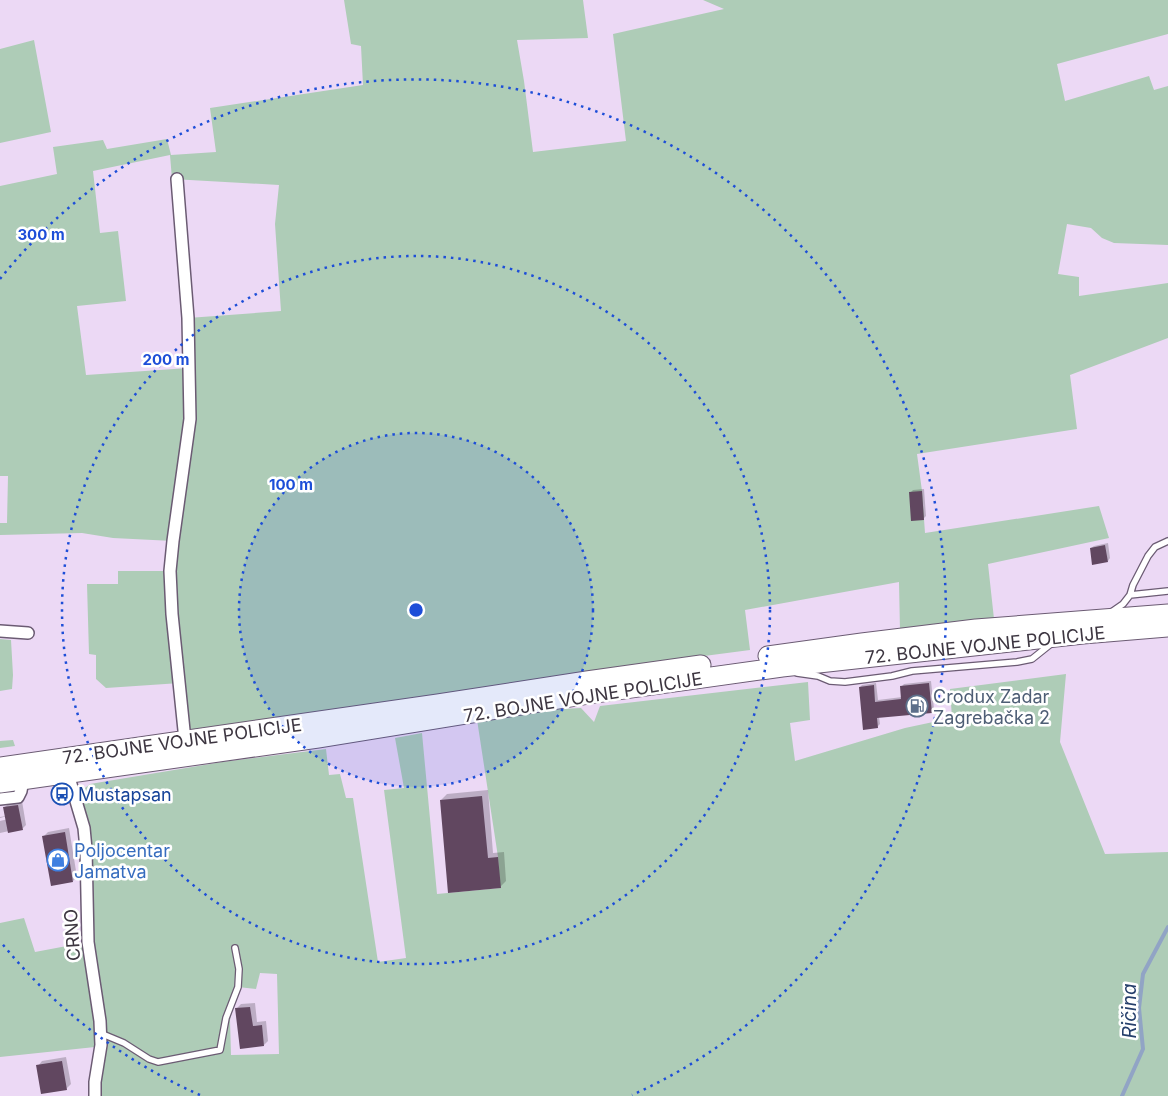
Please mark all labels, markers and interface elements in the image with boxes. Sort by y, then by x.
text: 300 m [17,225,65,244]
text: 200 m [143,350,189,369]
text: 100 m [269,475,313,494]
centre of rings [407,601,425,619]
street label: 72. BOJNE VOJNE POLICIJE [864,622,1106,668]
street label: 72. BOJNE VOJNE POLICIJE [462,668,704,726]
place label: Crodux Zadar Zagrebačka 2 [933,686,1050,728]
fuel station icon: Crodux Zadar Zagrebačka 2 [905,694,929,718]
street label: 72. BOJNE VOJNE POLICIJE [61,714,303,768]
bus stop icon: Mustapsan [50,782,74,806]
place label: Mustapsan [78,784,172,805]
place label: Poljocentar Jamatva [74,840,170,882]
shop icon: Poljocentar Jamatva [46,848,70,872]
street label: CRNO [60,908,84,962]
water label: Ričina [1118,983,1141,1039]

